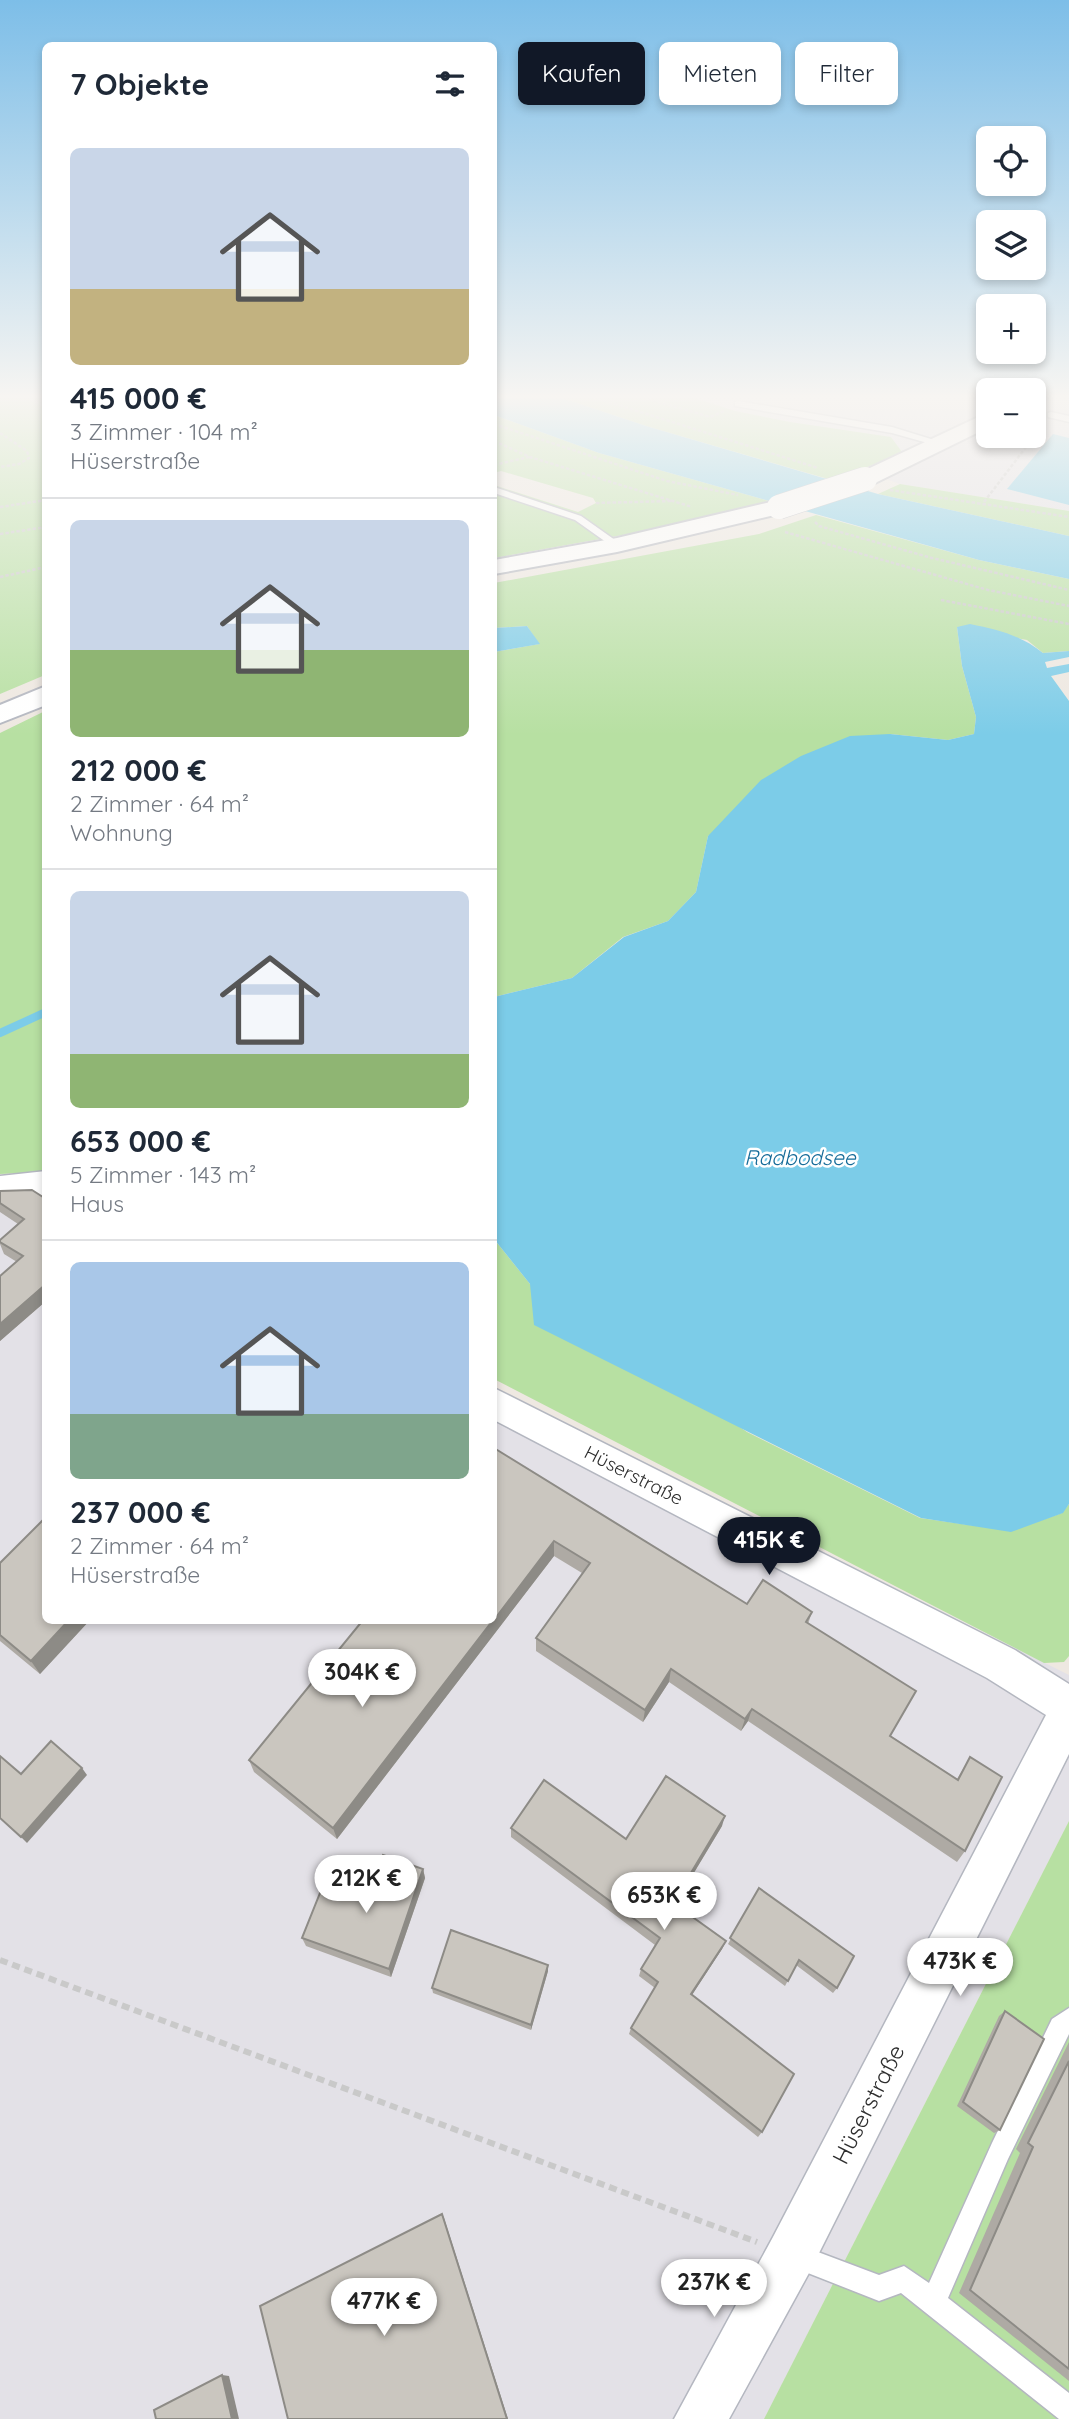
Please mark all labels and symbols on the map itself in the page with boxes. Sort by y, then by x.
water label: Radbodsee [744,1144,857,1170]
street label: Hüserstraße [581,1440,687,1510]
pin: 415K € [712,1518,826,1577]
pin: 304K € [305,1650,419,1709]
pin: 212K € [309,1856,423,1915]
pin: 653K € [607,1872,721,1932]
pin: 473K € [903,1938,1017,1998]
street label: Hüserstraße [825,2039,911,2169]
pin: 237K € [657,2260,771,2319]
pin: 477K € [327,2278,441,2338]

